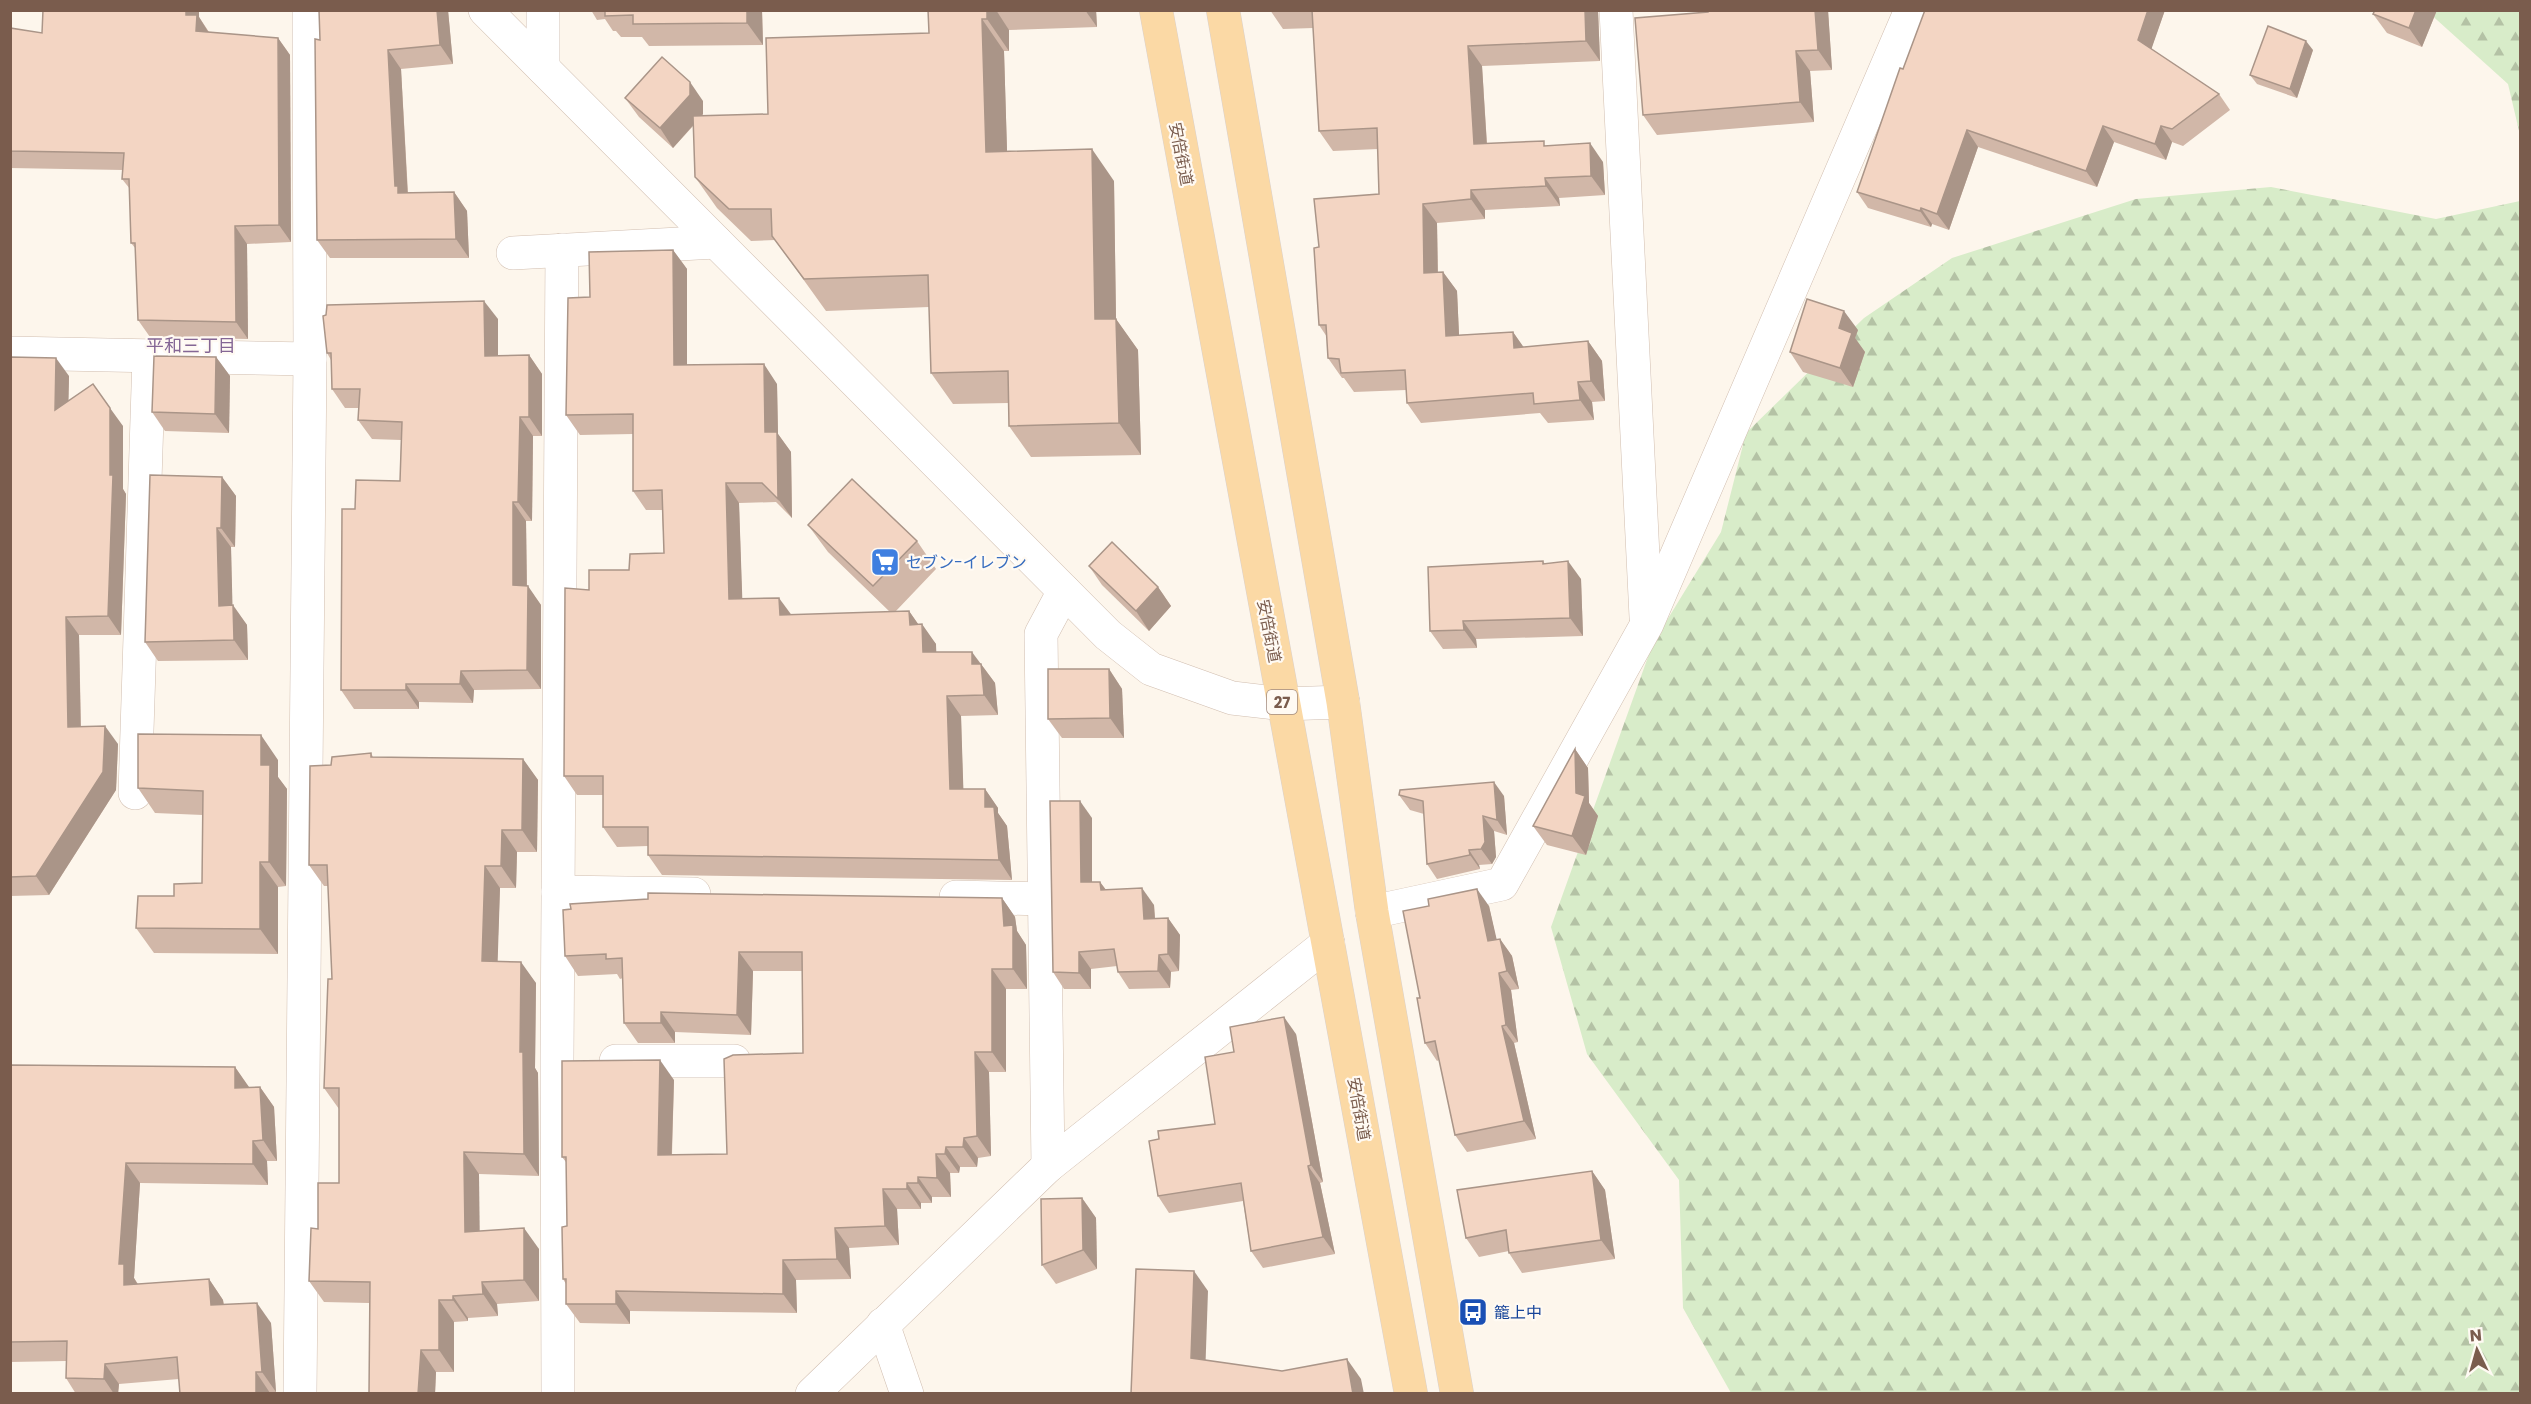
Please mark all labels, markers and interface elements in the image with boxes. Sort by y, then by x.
street label: 安倍街道 [1164,120,1198,188]
district label: 平和三丁目 [146,333,236,358]
supermarket icon: セブン-イレブン [869,546,901,578]
place label: セブン-イレブン [906,551,1027,574]
street label: 安倍街道 [1252,597,1286,665]
road number: 27 [1267,690,1297,714]
street label: 安倍街道 [1342,1075,1376,1143]
bus stop icon: 籠上中 [1457,1296,1489,1328]
place label: 籠上中 [1494,1301,1542,1324]
north arrow [2447,1320,2507,1380]
text: N [2469,1324,2483,1348]

